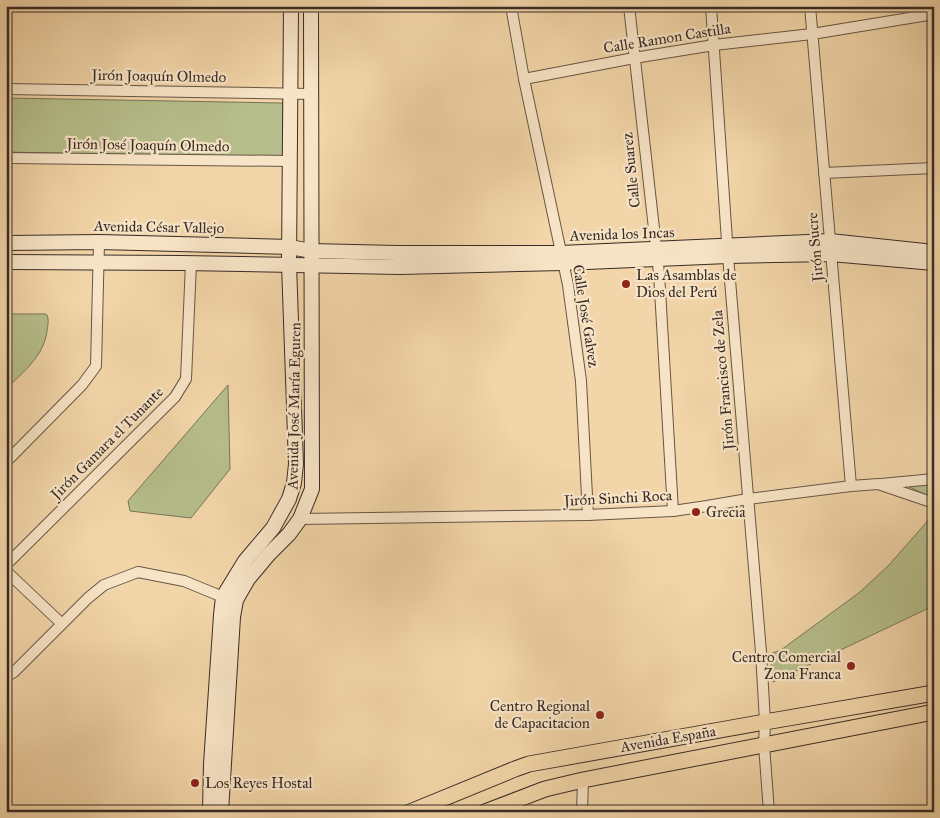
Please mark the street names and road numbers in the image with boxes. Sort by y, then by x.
street label: Calle Ramon Castilla [602,19,733,57]
street label: Jirón Joaquín Olmedo [90,66,227,87]
street label: Calle Suarez [618,131,644,209]
street label: Jirón José Joaquín Olmedo [64,135,230,156]
street label: Jirón Sucre [803,212,828,284]
street label: Avenida César Vallejo [93,217,225,237]
street label: Avenida los Incas [568,223,675,245]
street label: Calle José Galvez [568,263,603,369]
street label: Jirón Francisco de Zela [708,309,739,453]
street label: Avenida José María Eguren [284,322,305,491]
street label: Jirón Gamara el Tunante [46,383,168,505]
street label: Jirón Sinchi Roca [561,486,673,511]
street label: Avenida España [618,722,718,756]

